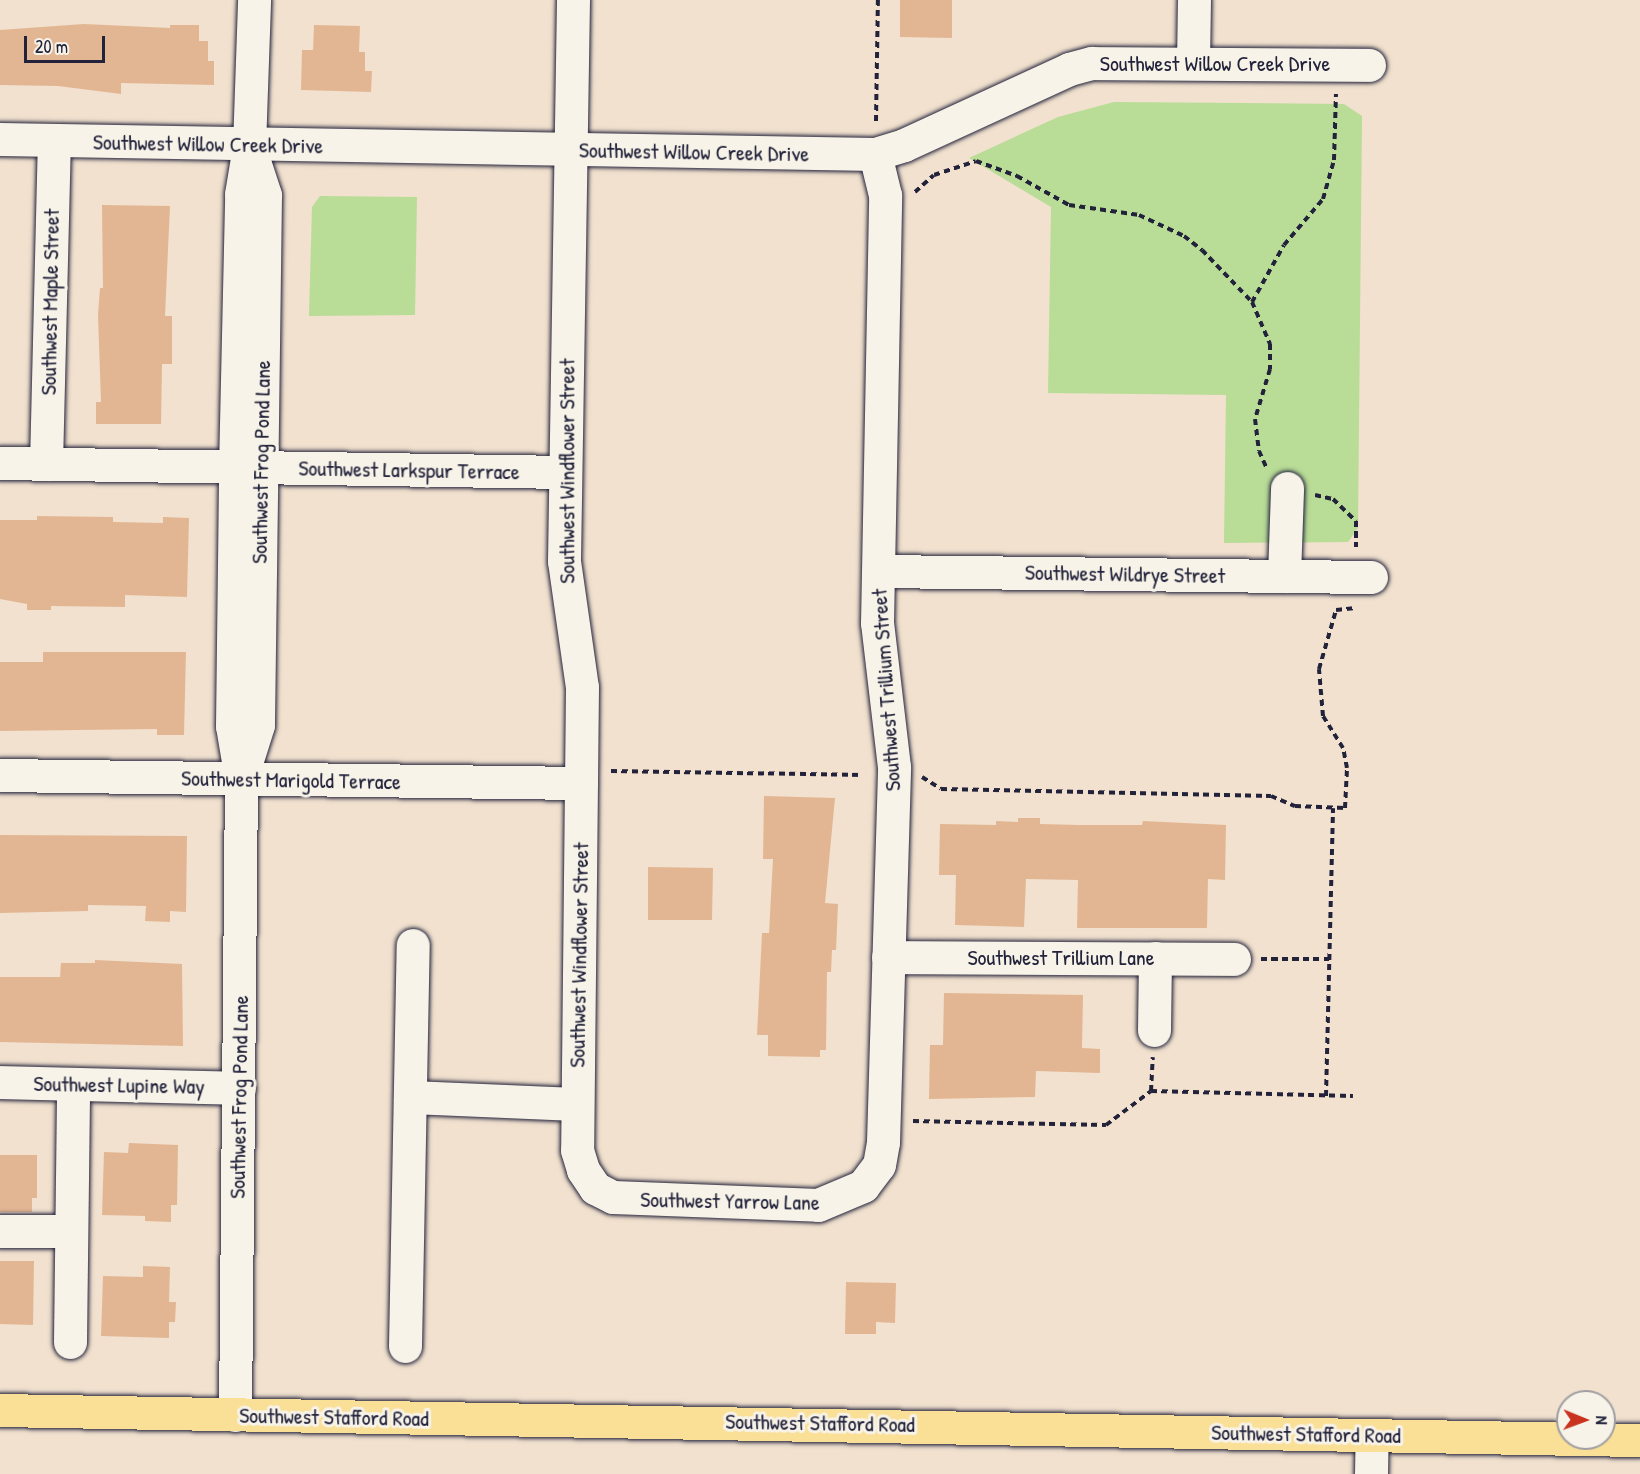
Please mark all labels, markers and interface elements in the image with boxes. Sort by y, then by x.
scale bar [27,24,108,62]
text: 20 m [35,34,68,59]
street label: Southwest Willow Creek Drive [1100,51,1330,77]
street label: Southwest Willow Creek Drive [93,129,323,159]
street label: Southwest Willow Creek Drive [579,137,809,167]
street label: Southwest Maple Street [35,208,65,396]
street label: Southwest Windflower Street [554,358,580,584]
street label: Southwest Frog Pond Lane [246,360,276,564]
street label: Southwest Larkspur Terrace [298,455,520,485]
street label: Southwest Wildrye Street [1025,559,1225,589]
street label: Southwest Trillium Street [866,588,906,792]
street label: Southwest Marigold Terrace [181,765,401,795]
street label: Southwest Windflower Street [564,842,594,1068]
street label: Southwest Trillium Lane [967,945,1155,971]
street label: Southwest Frog Pond Lane [224,995,254,1199]
street label: Southwest Lupine Way [33,1070,205,1100]
street label: Southwest Yarrow Lane [640,1186,820,1216]
north arrow [1556,1390,1616,1450]
street label: Southwest Stafford Road [239,1402,429,1432]
street label: Southwest Stafford Road [725,1408,915,1438]
text: N [1591,1416,1613,1425]
street label: Southwest Stafford Road [1211,1419,1401,1449]

